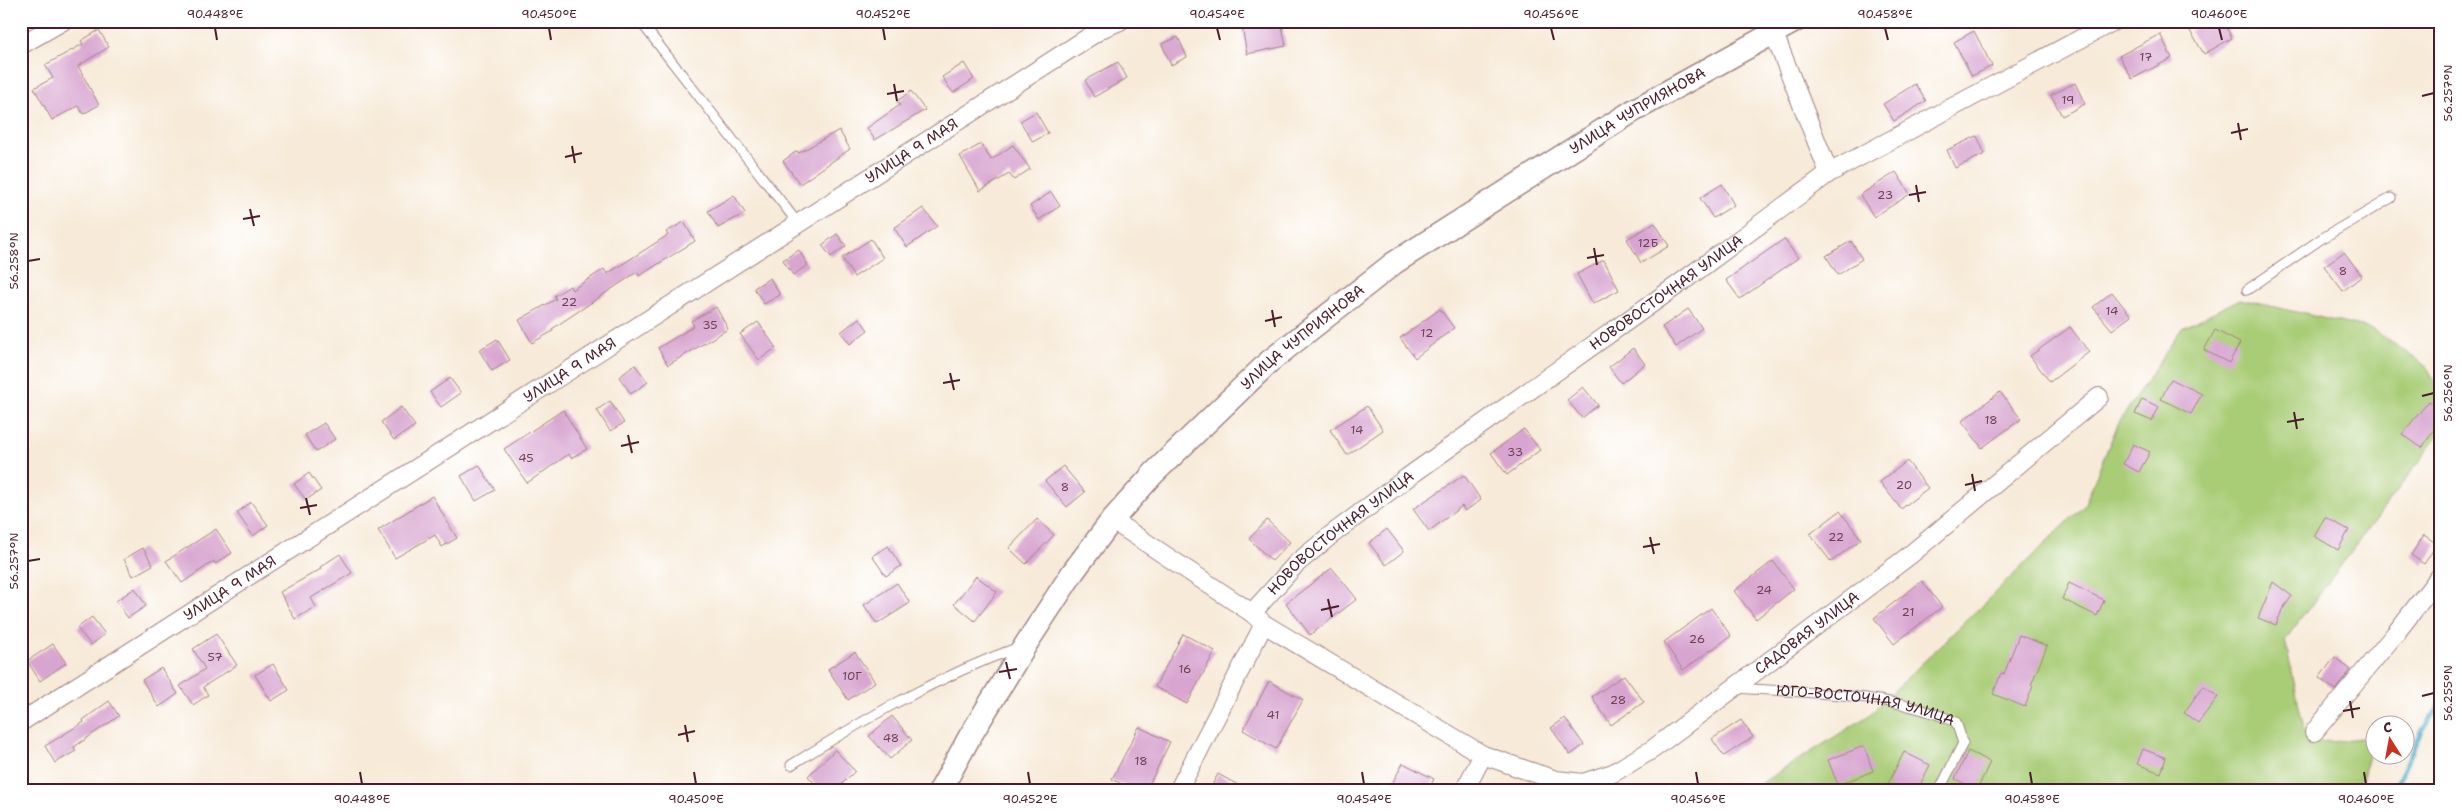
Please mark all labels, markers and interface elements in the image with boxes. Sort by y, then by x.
text: 90.448°E [187,6,243,22]
text: 90.450°E [521,6,577,22]
text: 90.452°E [856,6,910,22]
text: 90.454°E [1189,6,1245,22]
text: 90.456°E [1523,6,1579,22]
text: 90.458°E [1857,6,1913,22]
text: 90.460°E [2191,6,2247,22]
house number: 17 [2140,49,2152,65]
street label: УЛИЦА ЧУПРИЯНОВА [1566,63,1709,159]
text: 56.257°N [2440,65,2456,121]
house number: 19 [2062,92,2074,108]
street label: УЛИЦА 9 МАЯ [861,114,962,188]
house number: 23 [1877,187,1893,203]
street label: НОВОВОСТОЧНАЯ УЛИЦА [1585,230,1747,355]
text: 56.258°N [6,232,22,290]
house number: 12Б [1638,235,1658,251]
house number: 8 [2339,263,2347,279]
street label: УЛИЦА ЧУПРИЯНОВА [1236,280,1369,394]
house number: 22 [561,294,577,310]
house number: 14 [2106,303,2118,319]
house number: 35 [702,317,718,333]
house number: 12 [1421,325,1433,341]
street label: УЛИЦА 9 МАЯ [520,333,620,407]
text: 56.256°N [2440,364,2456,422]
house number: 18 [1984,412,1998,428]
house number: 14 [1351,422,1363,438]
house number: 33 [1507,444,1523,460]
house number: 45 [518,450,534,466]
street label: НОВОВОСТОЧНАЯ УЛИЦА [1263,466,1418,599]
house number: 20 [1896,477,1912,493]
house number: 8 [1061,479,1069,495]
house number: 22 [1828,529,1844,545]
text: 56.257°N [6,533,22,589]
street label: УЛИЦА 9 МАЯ [180,551,280,625]
house number: 24 [1756,582,1772,598]
street label: САДОВАЯ УЛИЦА [1751,587,1863,679]
house number: 21 [1902,604,1914,620]
house number: 26 [1689,631,1705,647]
house number: 57 [207,649,223,665]
house number: 16 [1178,661,1192,677]
text: 56.255°N [2440,665,2456,721]
house number: 10Г [842,668,862,684]
street label: ЮГО-ВОСТОЧНАЯ УЛИЦА [1776,680,1958,730]
house number: 28 [1610,692,1626,708]
house number: 41 [1267,707,1279,723]
north arrow [2364,714,2414,764]
text: С [2382,718,2393,737]
house number: 48 [883,730,899,746]
house number: 18 [1134,753,1148,769]
text: 90.448°E [334,791,390,807]
text: 90.450°E [668,791,724,807]
text: 90.452°E [1003,791,1057,807]
text: 90.454°E [1336,791,1392,807]
text: 90.456°E [1670,791,1726,807]
text: 90.458°E [2004,791,2060,807]
text: 90.460°E [2338,791,2394,807]

